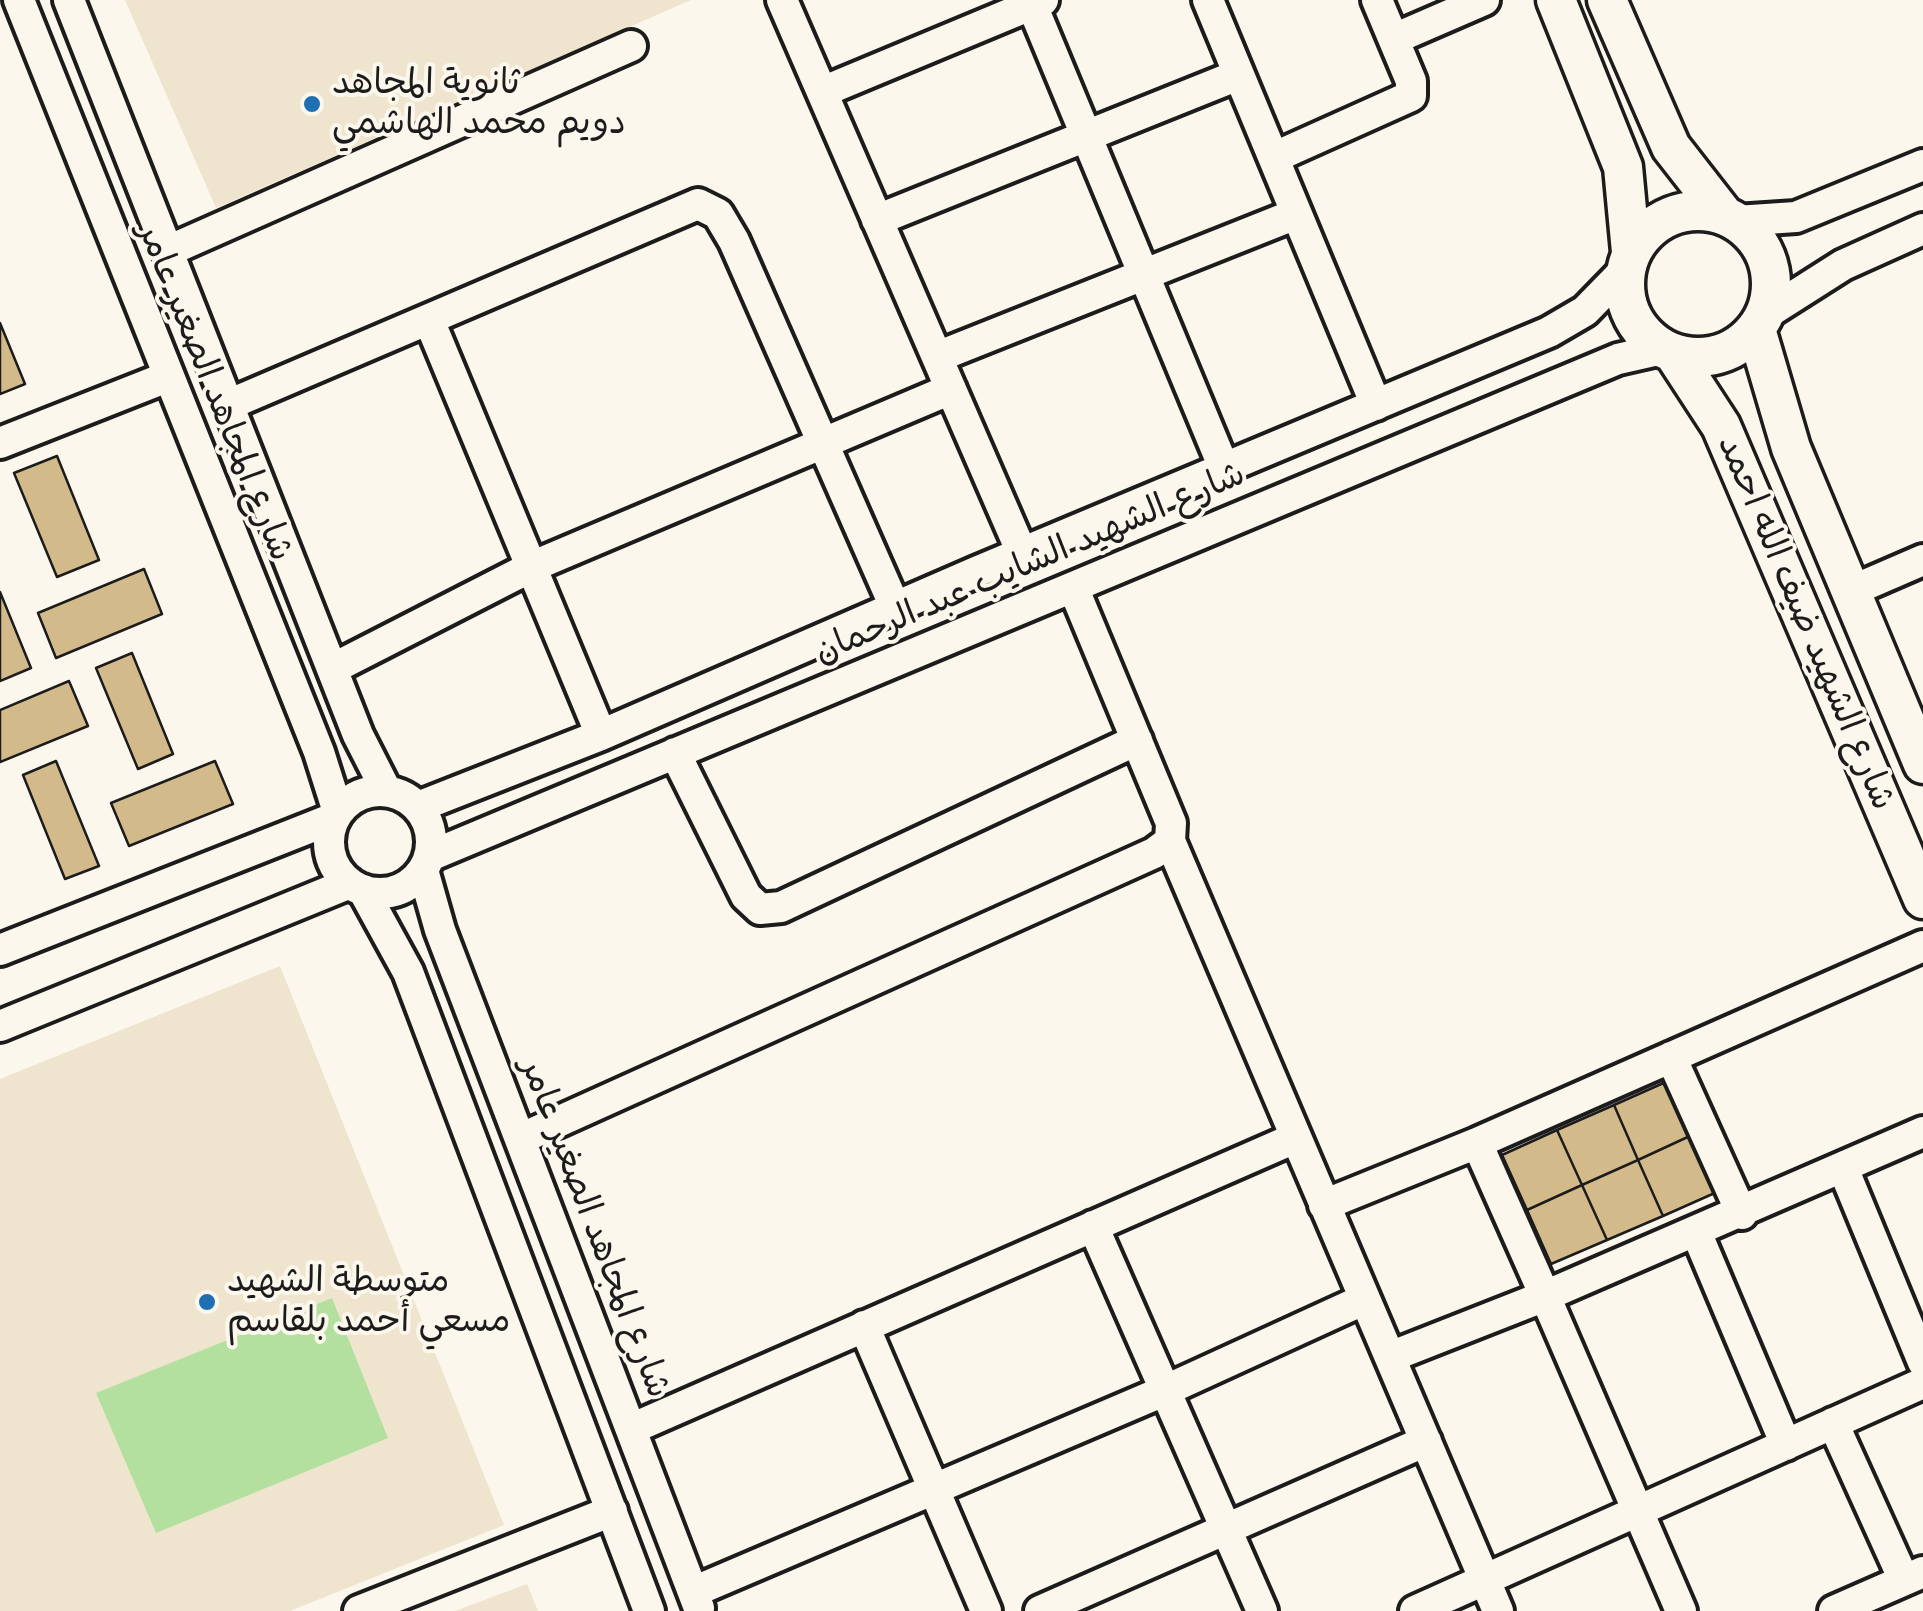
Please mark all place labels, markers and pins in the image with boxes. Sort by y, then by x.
place label: ثانوية المجاهد دويم محمد الهاشمي [332,63,626,145]
marker: ثانوية المجاهد دويم محمد الهاشمي [301,93,323,115]
place label: متوسطة الشهيد مسعي أحمد بلقاسم [227,1261,510,1343]
marker: متوسطة الشهيد مسعي أحمد بلقاسم [196,1291,218,1313]

